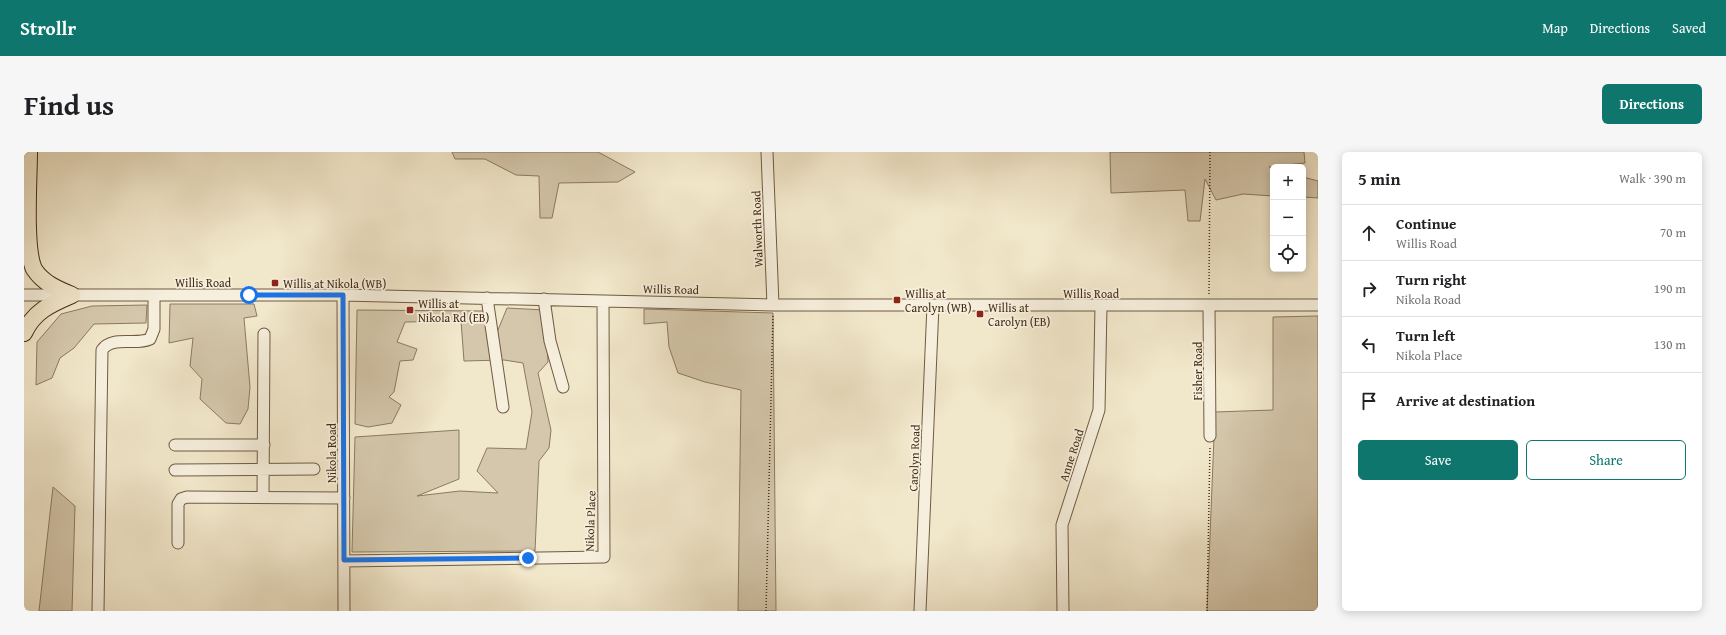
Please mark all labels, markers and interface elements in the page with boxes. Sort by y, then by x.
text: Strollr [20,14,76,42]
text: Map [1542,18,1568,38]
text: Directions [1590,18,1650,38]
text: Saved [1672,18,1706,38]
text: Find us [24,84,114,125]
button: Directions [1602,84,1702,124]
map controls [1270,164,1306,272]
button: + [1270,164,1306,200]
text: 5 min [1358,166,1400,191]
text: Walk · 390 m [1619,169,1686,188]
street label: Walworth Road [747,190,767,268]
button: − [1270,200,1306,236]
text: Continue [1396,213,1457,234]
icon: ahead [1358,222,1380,244]
text: 70 m [1660,223,1686,242]
text: Willis Road [1396,234,1457,253]
button: locate [1270,236,1306,272]
text: Turn right [1396,269,1467,290]
street label: Willis Road [175,274,232,291]
place label: Willis at Nikola (WB) [283,275,386,292]
marker: Willis at Nikola (WB) [270,278,280,288]
icon: right [1358,278,1380,300]
text: 190 m [1654,279,1686,298]
street label: Willis Road [643,280,700,298]
place label: Willis at Carolyn (WB) [905,285,972,316]
street label: Willis Road [1063,285,1120,302]
route start [240,286,258,304]
text: Nikola Road [1396,290,1461,309]
place label: Willis at Nikola Rd (EB) [418,295,490,326]
marker: Willis at Carolyn (WB) [892,295,902,305]
place label: Willis at Carolyn (EB) [988,299,1051,330]
marker: Willis at Nikola Rd (EB) [405,305,415,315]
marker: Willis at Carolyn (EB) [975,309,985,319]
text: Turn left [1396,325,1455,346]
icon: left [1358,334,1380,356]
text: 130 m [1654,335,1686,354]
street label: Fisher Road [1189,341,1206,401]
text: Nikola Place [1396,346,1462,365]
icon: arrive [1358,390,1380,412]
text: Arrive at destination [1396,390,1535,411]
street label: Nikola Road [323,422,340,483]
street label: Carolyn Road [904,424,924,492]
street label: Anne Road [1055,426,1088,483]
button: Save [1358,440,1518,480]
button: Share [1526,440,1686,480]
street label: Nikola Place [580,490,600,552]
route end [519,549,537,567]

